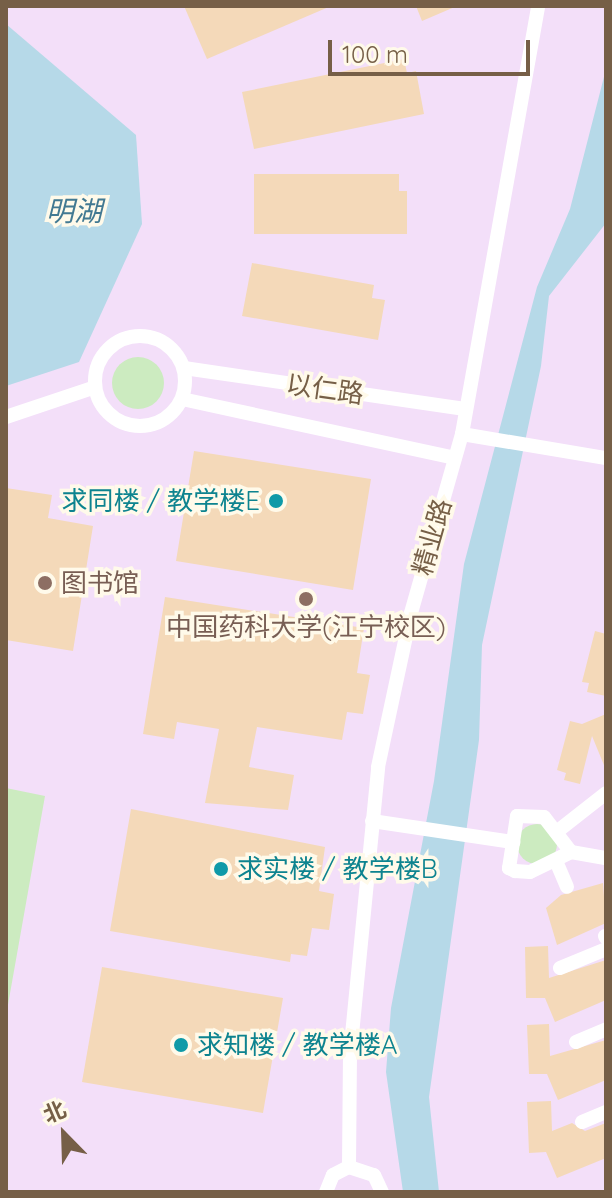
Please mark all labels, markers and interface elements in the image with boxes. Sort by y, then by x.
scale bar [332,24,534,74]
text: 100 m [342,39,408,69]
water label: 明湖 [46,194,102,228]
street label: 以仁路 [284,368,366,410]
place label: 求同楼 / 教学楼E [61,485,260,517]
marker: 求同楼 / 教学楼E [267,492,285,510]
street label: 精业路 [406,495,458,579]
place label: 图书馆 [61,567,139,599]
marker: 图书馆 [36,574,54,592]
marker: 中国药科大学(江宁校区) [297,590,315,608]
place label: 中国药科大学(江宁校区) [166,611,446,643]
place label: 求实楼 / 教学楼B [237,853,438,885]
marker: 求实楼 / 教学楼B [212,860,230,878]
place label: 求知楼 / 教学楼A [197,1029,398,1061]
marker: 求知楼 / 教学楼A [172,1036,190,1054]
north arrow [24,1094,104,1174]
text: 北 [39,1095,70,1129]

